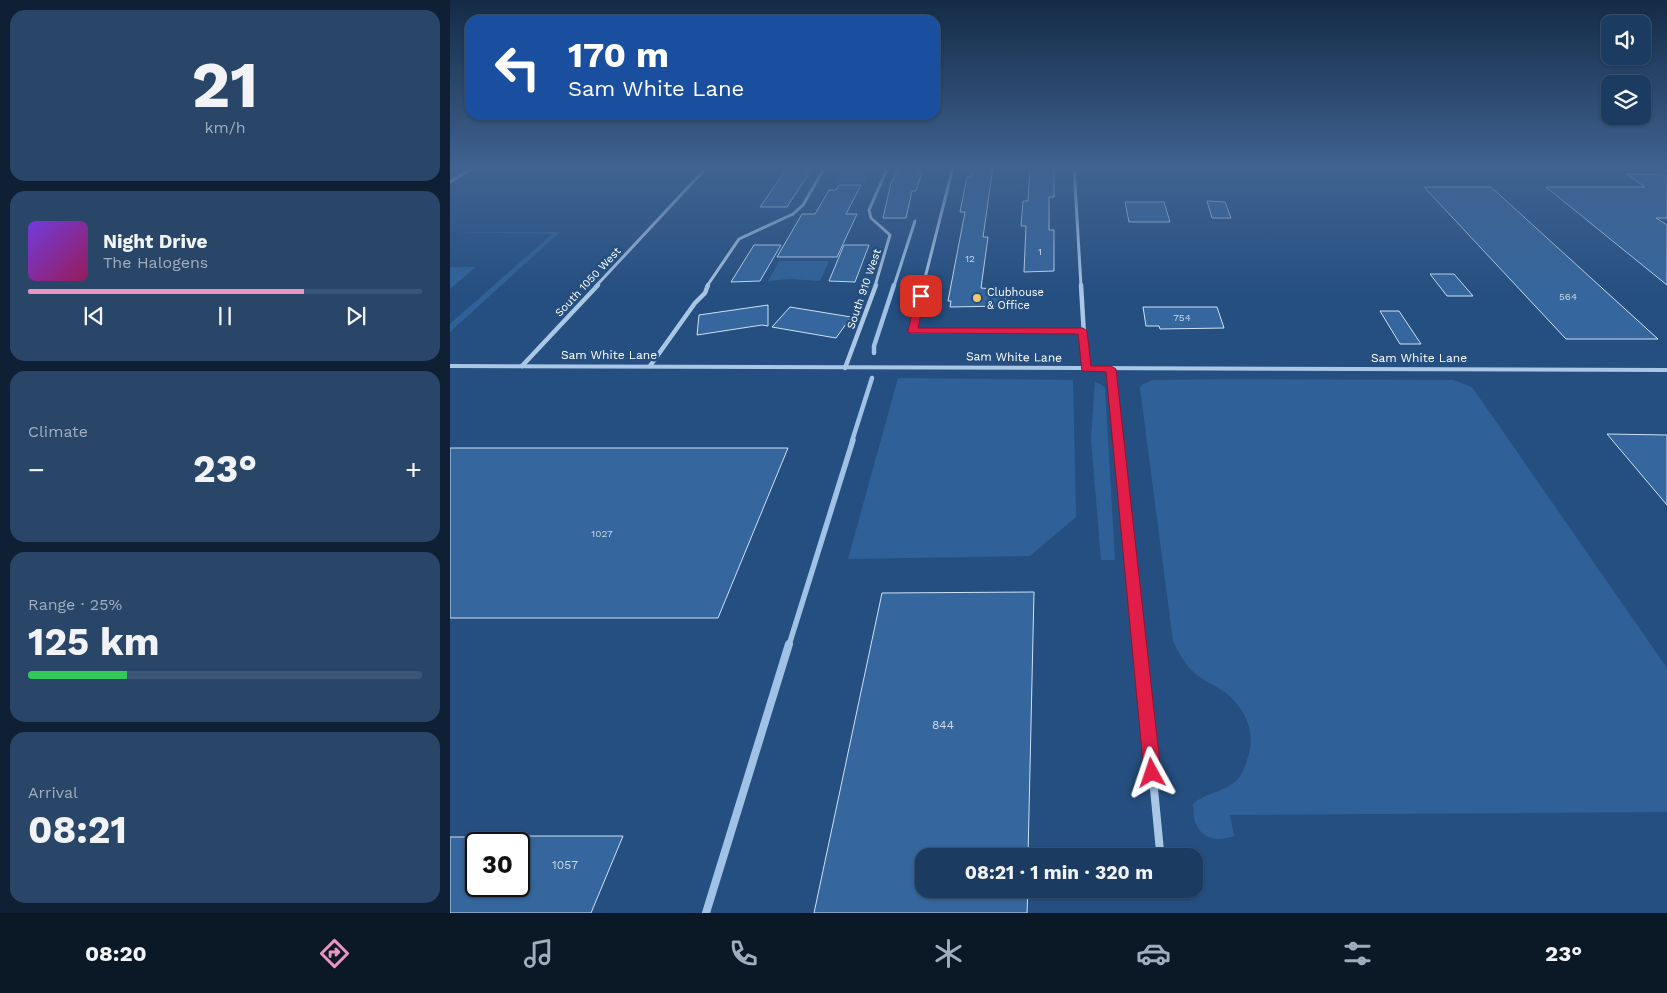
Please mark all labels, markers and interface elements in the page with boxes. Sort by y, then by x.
map controls [1601,15,1651,125]
button: sound [1601,15,1651,65]
text: 170 m [568,34,669,76]
icon: left [485,35,550,100]
text: 21 [192,47,258,123]
button: layers [1601,75,1651,125]
text: Sam White Lane [568,76,744,101]
text: km/h [204,118,246,137]
text: Night Drive [103,230,208,253]
street label: South 1050 West [552,244,624,319]
house number: 1 [1038,246,1042,257]
street label: South 910 West [844,247,884,331]
text: The Halogens [103,253,208,272]
house number: 12 [965,253,975,264]
pin [900,275,942,317]
icon: arrive [907,282,935,310]
place label: Clubhouse & Office [987,286,1044,312]
house number: 564 [1559,291,1577,302]
marker: Clubhouse & Office [971,292,983,304]
icon: previous [80,302,108,330]
icon: pause [211,302,239,330]
icon: next [342,302,370,330]
house number: 754 [1173,312,1191,323]
street label: Sam White Lane [561,348,657,362]
street label: Sam White Lane [966,349,1062,365]
street label: Sam White Lane [1371,351,1467,365]
text: Climate [28,422,88,441]
text: 23° [193,447,257,491]
text: − [28,453,45,486]
text: + [405,453,422,486]
house number: 1027 [591,528,613,539]
text: Range · 25% [28,595,122,614]
text: 125 km [28,620,159,664]
house number: 844 [932,718,954,732]
position arrow [1125,746,1177,798]
text: Arrival [28,783,78,802]
text: 08:21 [28,808,127,852]
speed limit sign: 30 [465,832,530,897]
house number: 1057 [552,858,578,872]
text: 08:21 · 1 min · 320 m [965,861,1153,884]
icon: directions [317,936,352,971]
icon: music [521,936,556,971]
icon: phone [726,936,761,971]
icon: climate [931,936,966,971]
icon: car [1136,936,1171,971]
icon: filters [1340,936,1375,971]
text: 08:20 [85,941,147,966]
text: 23° [1545,941,1582,966]

